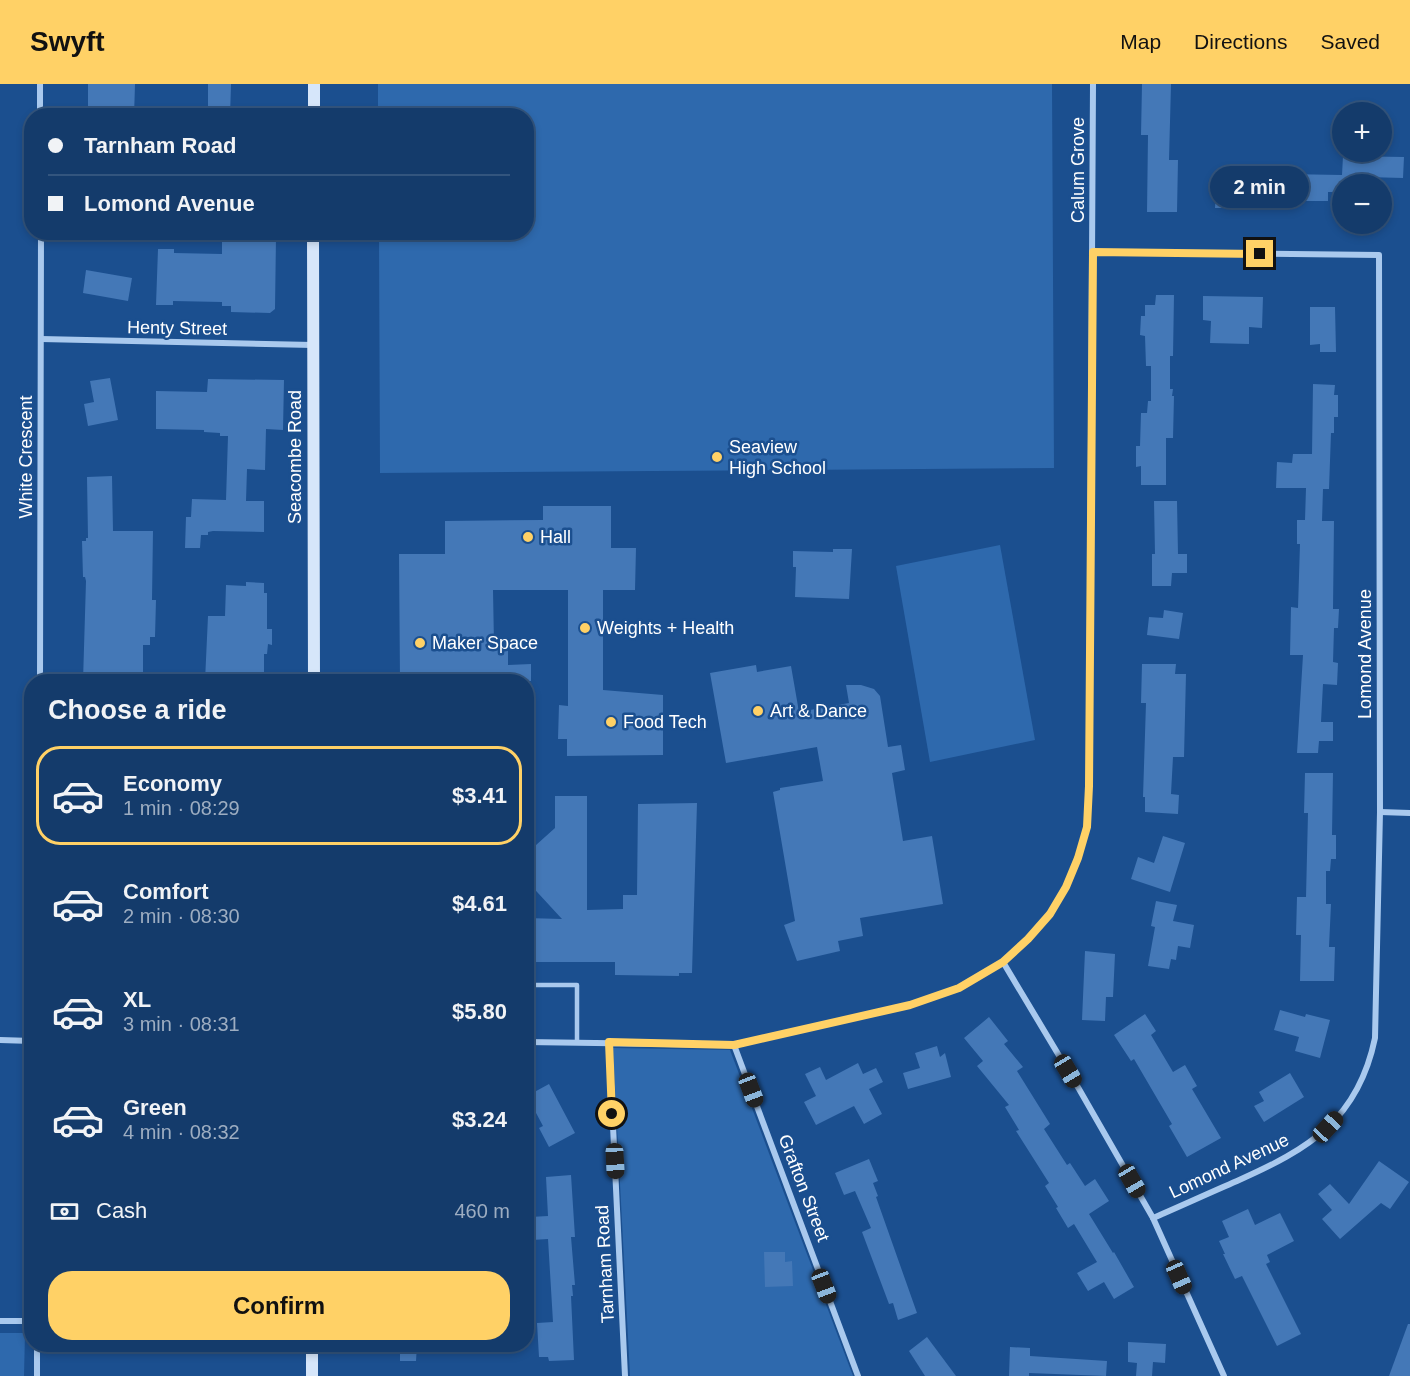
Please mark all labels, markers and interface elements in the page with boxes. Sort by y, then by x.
text: Swyft [30,26,105,57]
text: Map [1120,30,1161,53]
text: Directions [1194,30,1287,53]
text: Saved [1320,30,1380,53]
map controls [1332,102,1392,234]
button: + [1332,102,1392,162]
street label: Calum Grove [1068,117,1088,223]
text: Tarnham Road [84,133,236,158]
callout: 2 min [1210,167,1310,209]
button: − [1332,174,1392,234]
text: 2 min [1233,176,1286,198]
text: Lomond Avenue [84,191,255,216]
route end [1246,240,1273,267]
street label: Henty Street [127,317,227,339]
street label: Seacombe Road [285,390,305,524]
street label: White Crescent [16,395,36,519]
place label: Seaview High School [729,437,826,478]
marker: Seaview High School [710,450,724,464]
place label: Hall [540,527,571,547]
marker: Hall [521,530,535,544]
street label: Lomond Avenue [1355,589,1375,719]
place label: Weights + Health [597,618,734,638]
marker: Weights + Health [578,621,592,635]
place label: Maker Space [432,633,538,653]
marker: Maker Space [413,636,427,650]
text: Choose a ride [48,695,227,725]
place label: Art & Dance [770,701,867,721]
marker: Art & Dance [751,704,765,718]
place label: Food Tech [623,712,707,732]
marker: Food Tech [604,715,618,729]
icon: car [51,769,105,823]
text: Economy [123,771,222,796]
text: $3.41 [452,783,507,808]
text: 1 min · 08:29 [123,797,240,819]
icon: car [51,877,105,931]
text: Comfort [123,879,209,904]
text: $4.61 [452,891,507,916]
text: 2 min · 08:30 [123,905,240,927]
icon: car [51,985,105,1039]
text: XL [123,987,151,1012]
text: $5.80 [452,999,507,1024]
text: 3 min · 08:31 [123,1013,240,1035]
car [1051,1051,1085,1091]
car [736,1070,766,1110]
icon: car [51,1093,105,1147]
text: Green [123,1095,187,1120]
route start [598,1100,625,1127]
text: $3.24 [452,1107,507,1132]
car [1309,1108,1347,1146]
text: 4 min · 08:32 [123,1121,240,1143]
street label: Lomond Avenue [1166,1130,1292,1202]
street label: Grafton Street [774,1132,834,1244]
car [605,1143,625,1179]
car [1115,1161,1149,1201]
icon: cash [48,1195,81,1228]
text: Cash [96,1198,147,1223]
text: 460 m [454,1200,510,1222]
street label: Tarnham Road [592,1205,618,1323]
car [1163,1257,1195,1297]
car [809,1266,839,1306]
button: Confirm [48,1271,510,1340]

